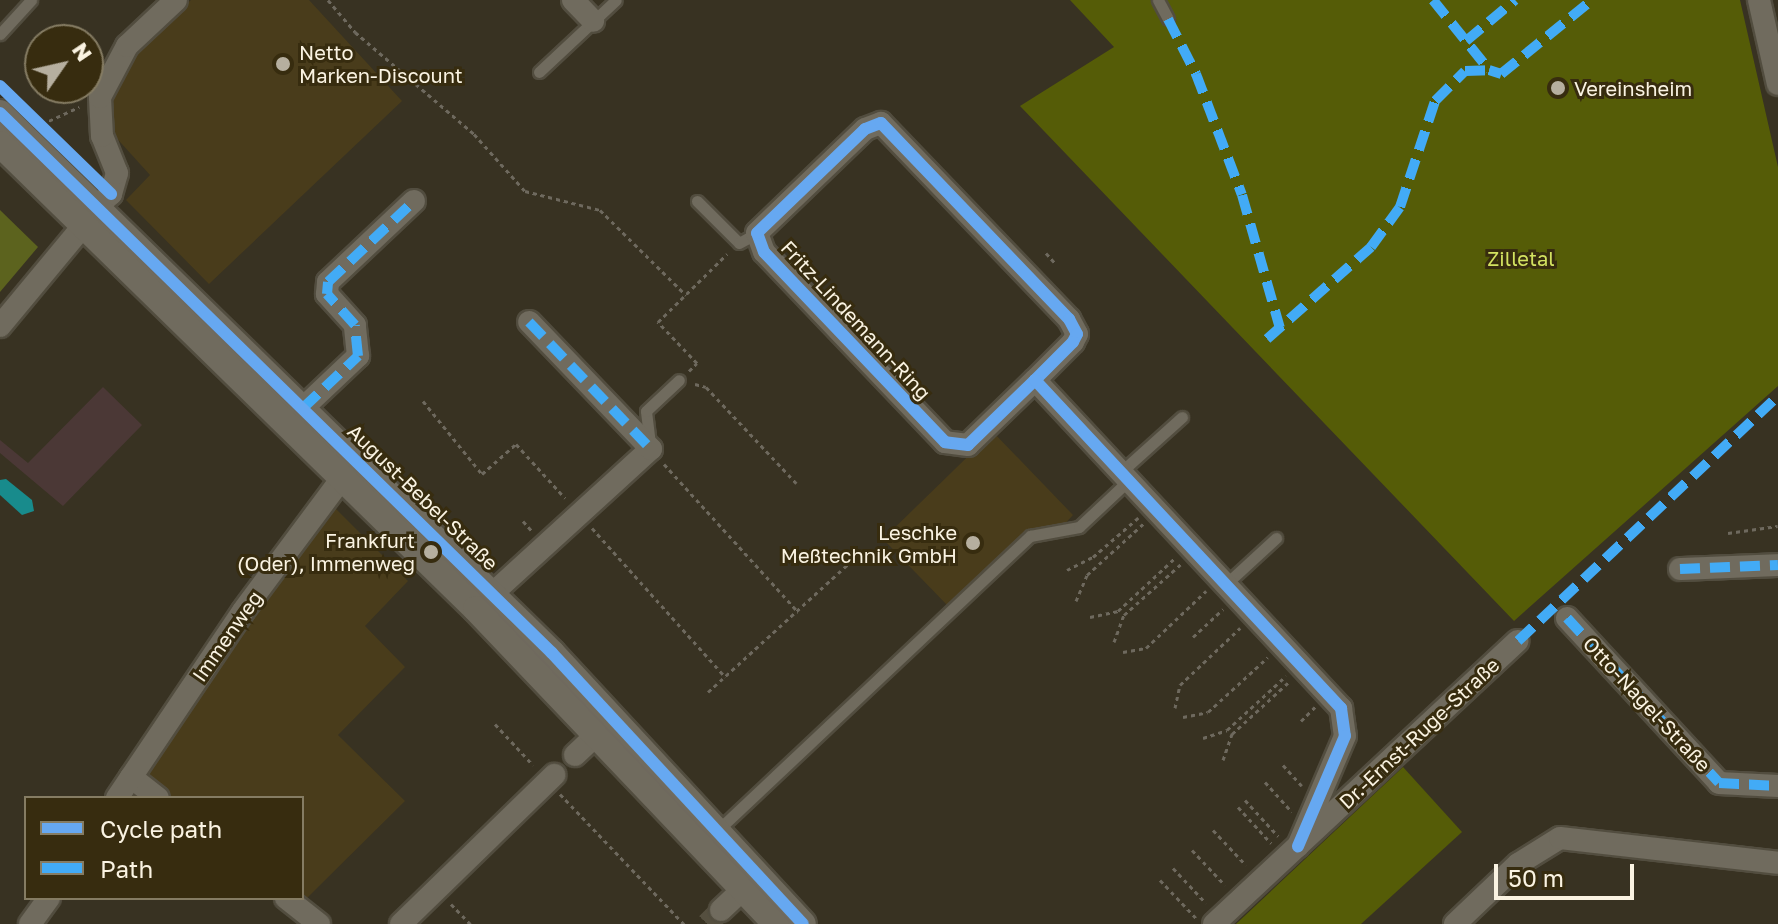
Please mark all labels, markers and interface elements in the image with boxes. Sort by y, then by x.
north arrow [24,24,104,104]
text: N [67,37,99,66]
place label: Netto Marken-Discount [299,40,463,87]
marker: Netto Marken-Discount [274,55,292,73]
place label: Vereinsheim [1574,76,1692,100]
marker: Vereinsheim [1549,79,1567,97]
street label: Fritz-Lindemann-Ring [776,236,936,404]
park label: Zilletal [1487,246,1555,270]
street label: August-Bebel-Straße [343,419,503,575]
place label: Leschke Meßtechnik GmbH [781,520,957,567]
place label: Frankfurt (Oder), Immenweg [237,528,415,575]
marker: Leschke Meßtechnik GmbH [964,534,982,552]
marker: Frankfurt (Oder), Immenweg [422,543,440,561]
street label: Immenweg [187,586,267,686]
street label: Otto-Nagel-Straße [1578,631,1716,777]
street label: Dr.-Ernst-Ruge-Straße [1334,652,1504,814]
legend [24,796,304,900]
text: Cycle path [100,814,222,843]
scale bar [1498,848,1638,898]
text: Path [100,854,153,883]
text: 50 m [1508,863,1564,892]

